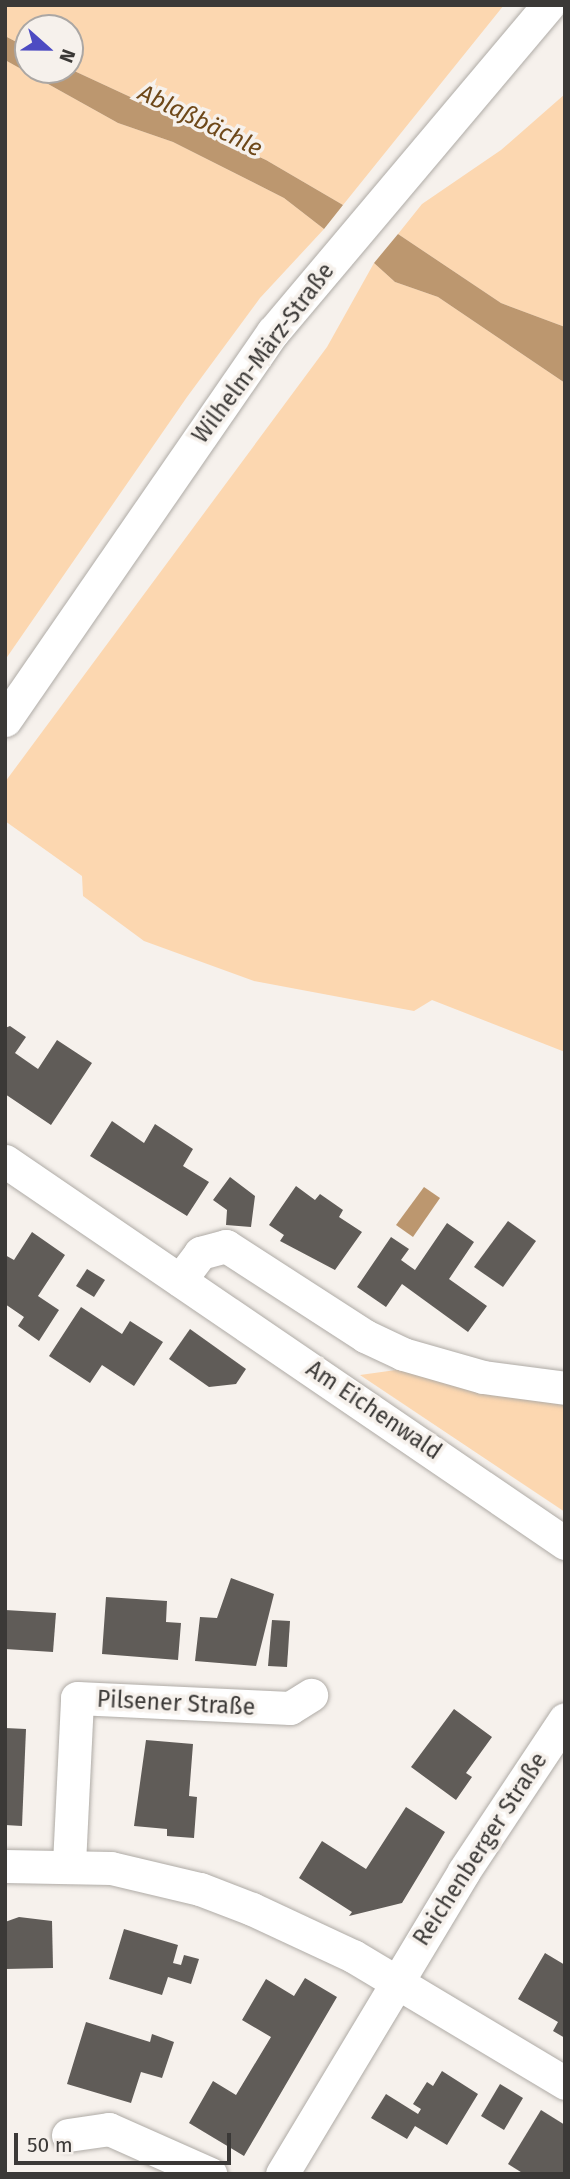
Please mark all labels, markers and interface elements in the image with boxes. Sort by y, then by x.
north arrow [14,14,84,84]
text: N [54,46,80,66]
water label: Ablaßbächle [133,79,267,163]
street label: Wilhelm-März-Straße [186,258,340,448]
street label: Am Eichenwald [301,1355,447,1465]
street label: Pilsener Straße [96,1685,256,1721]
street label: Reichenberger Straße [407,1747,553,1951]
scale bar [18,2120,234,2164]
text: 50 m [27,2132,73,2158]

